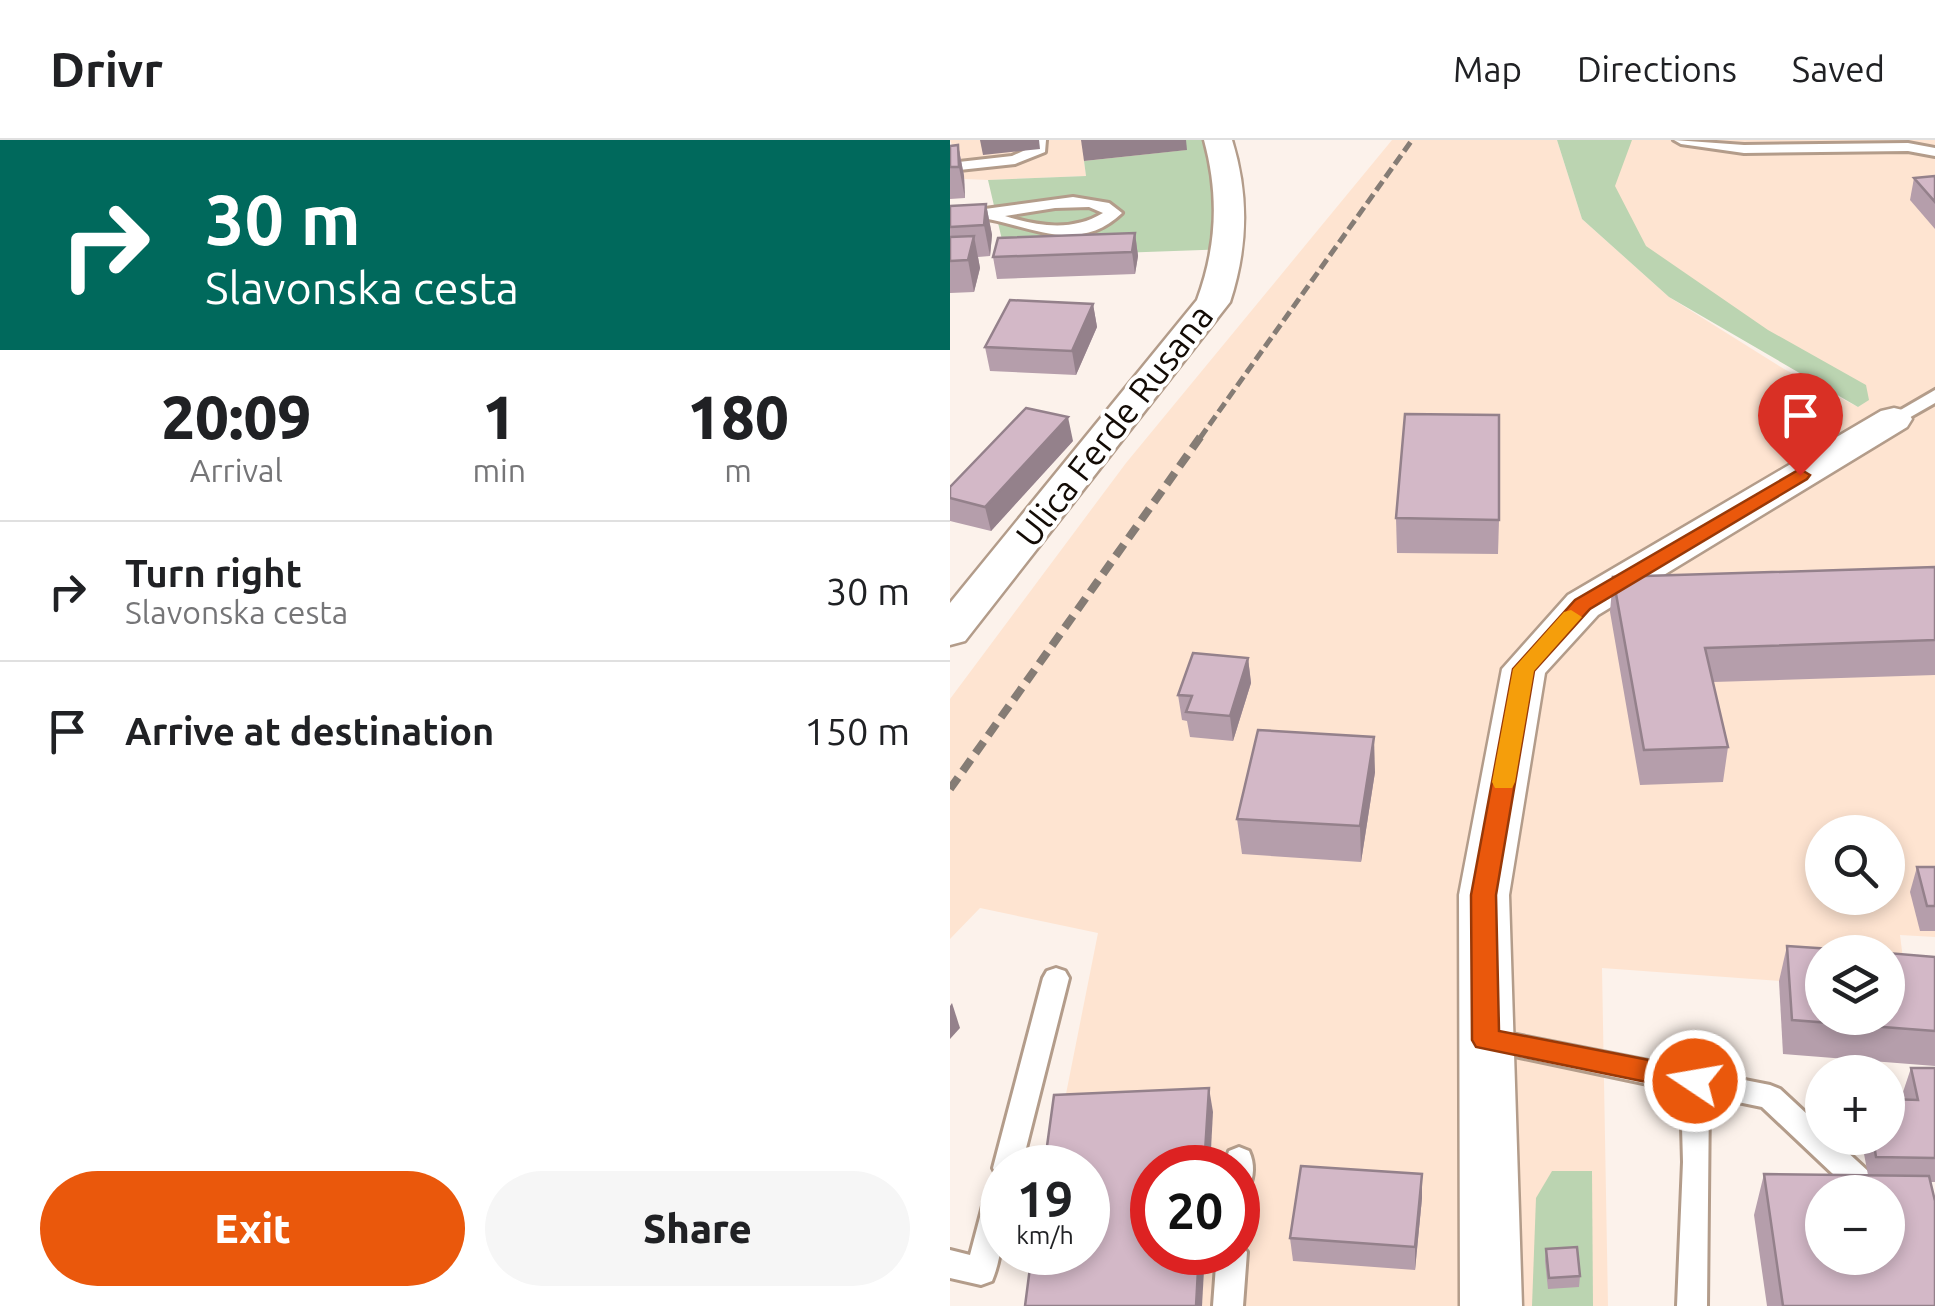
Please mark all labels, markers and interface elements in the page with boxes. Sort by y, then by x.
text: Drivr [50,42,163,96]
text: Map [1453,49,1522,89]
text: Directions [1577,49,1737,89]
text: Saved [1792,49,1885,89]
icon: right [40,180,170,310]
text: 30 m [205,180,361,258]
text: Slavonska cesta [205,262,519,313]
street label: Ulica Ferde Rusana [1007,296,1221,554]
pin [1758,373,1843,476]
text: 20:09 [161,383,311,450]
text: 1 [482,383,516,450]
text: 180 [687,383,789,450]
icon: arrive [1773,388,1828,443]
text: Arrival [190,452,283,488]
text: min [472,452,526,488]
text: m [724,452,752,488]
text: Turn right [125,552,302,594]
icon: right [40,564,95,619]
text: 30 m [826,570,910,612]
text: Slavonska cesta [125,594,348,630]
icon: arrive [40,704,95,759]
text: Arrive at destination [125,710,494,752]
text: 150 m [804,710,910,752]
map controls [1805,815,1905,1275]
button: search [1805,815,1905,915]
button: layers [1805,935,1905,1035]
position arrow [1643,1029,1747,1133]
button: + [1805,1055,1905,1155]
speed limit sign: 20 [1130,1145,1260,1275]
text: 19 [1017,1170,1073,1226]
button: Exit [40,1171,465,1286]
button: Share [485,1171,910,1286]
button: − [1805,1175,1905,1275]
text: km/h [1016,1221,1074,1249]

